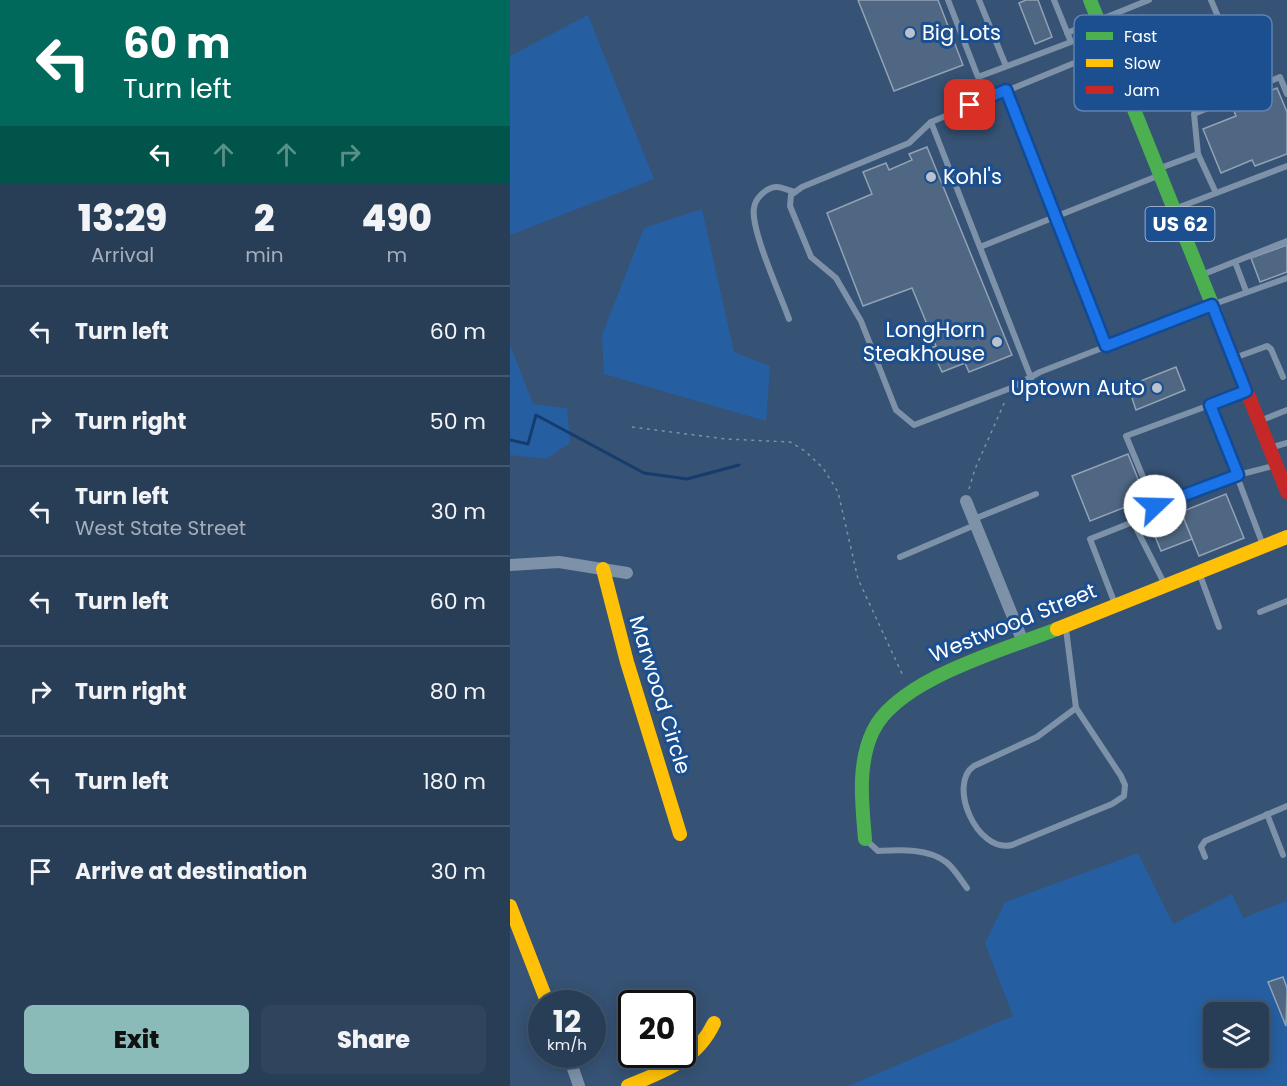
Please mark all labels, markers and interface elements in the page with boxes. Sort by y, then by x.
text: 60 m [123,14,231,73]
legend [1074,15,1272,111]
place label: Big Lots [922,18,1001,47]
icon: left [24,24,102,102]
text: Fast [1124,25,1157,48]
marker: Big Lots [903,26,917,40]
text: Slow [1124,52,1161,75]
text: Turn left [123,70,232,107]
pin [944,79,995,130]
text: Jam [1124,79,1160,102]
icon: arrive [953,88,986,121]
icon: left [144,138,177,171]
icon: ahead [207,138,240,171]
icon: ahead [270,138,303,171]
icon: right [333,138,366,171]
place label: Kohl's [943,162,1002,191]
marker: Kohl's [924,170,938,184]
text: 13:29 [78,193,167,244]
text: 2 [254,193,275,244]
text: 490 [362,193,432,244]
road number: US 62 [1146,207,1214,241]
text: Arrival [91,241,154,269]
text: min [245,241,284,269]
text: m [386,241,407,269]
icon: left [24,315,57,348]
place label: LongHorn Steakhouse [863,315,985,368]
text: Turn left [75,316,169,347]
text: 60 m [430,316,486,347]
marker: LongHorn Steakhouse [990,335,1004,349]
place label: Uptown Auto [1011,373,1145,402]
marker: Uptown Auto [1150,381,1164,395]
icon: right [24,405,57,438]
text: Turn right [75,406,186,437]
text: 50 m [430,406,486,437]
position arrow [1123,474,1187,538]
text: Turn left [75,481,169,512]
icon: left [24,495,57,528]
text: 30 m [431,496,486,527]
text: West State Street [75,514,246,542]
street label: Westwood Street [925,576,1101,669]
icon: left [24,585,57,618]
text: Turn left [75,586,169,617]
text: 60 m [430,586,486,617]
street label: Marwood Circle [623,612,698,778]
icon: right [24,675,57,708]
text: Turn right [75,676,186,707]
text: 80 m [430,676,486,707]
icon: left [24,765,57,798]
text: Turn left [75,766,169,797]
text: 180 m [423,766,486,797]
icon: arrive [24,855,57,888]
text: Arrive at destination [75,856,307,887]
text: 30 m [431,856,486,887]
speed limit sign: 20 [618,990,696,1068]
text: 12 [553,1000,581,1043]
map controls [1203,1002,1269,1068]
button: layers [1203,1002,1269,1068]
button: Exit [24,1005,249,1074]
button: Share [261,1005,486,1074]
text: km/h [547,1034,587,1055]

